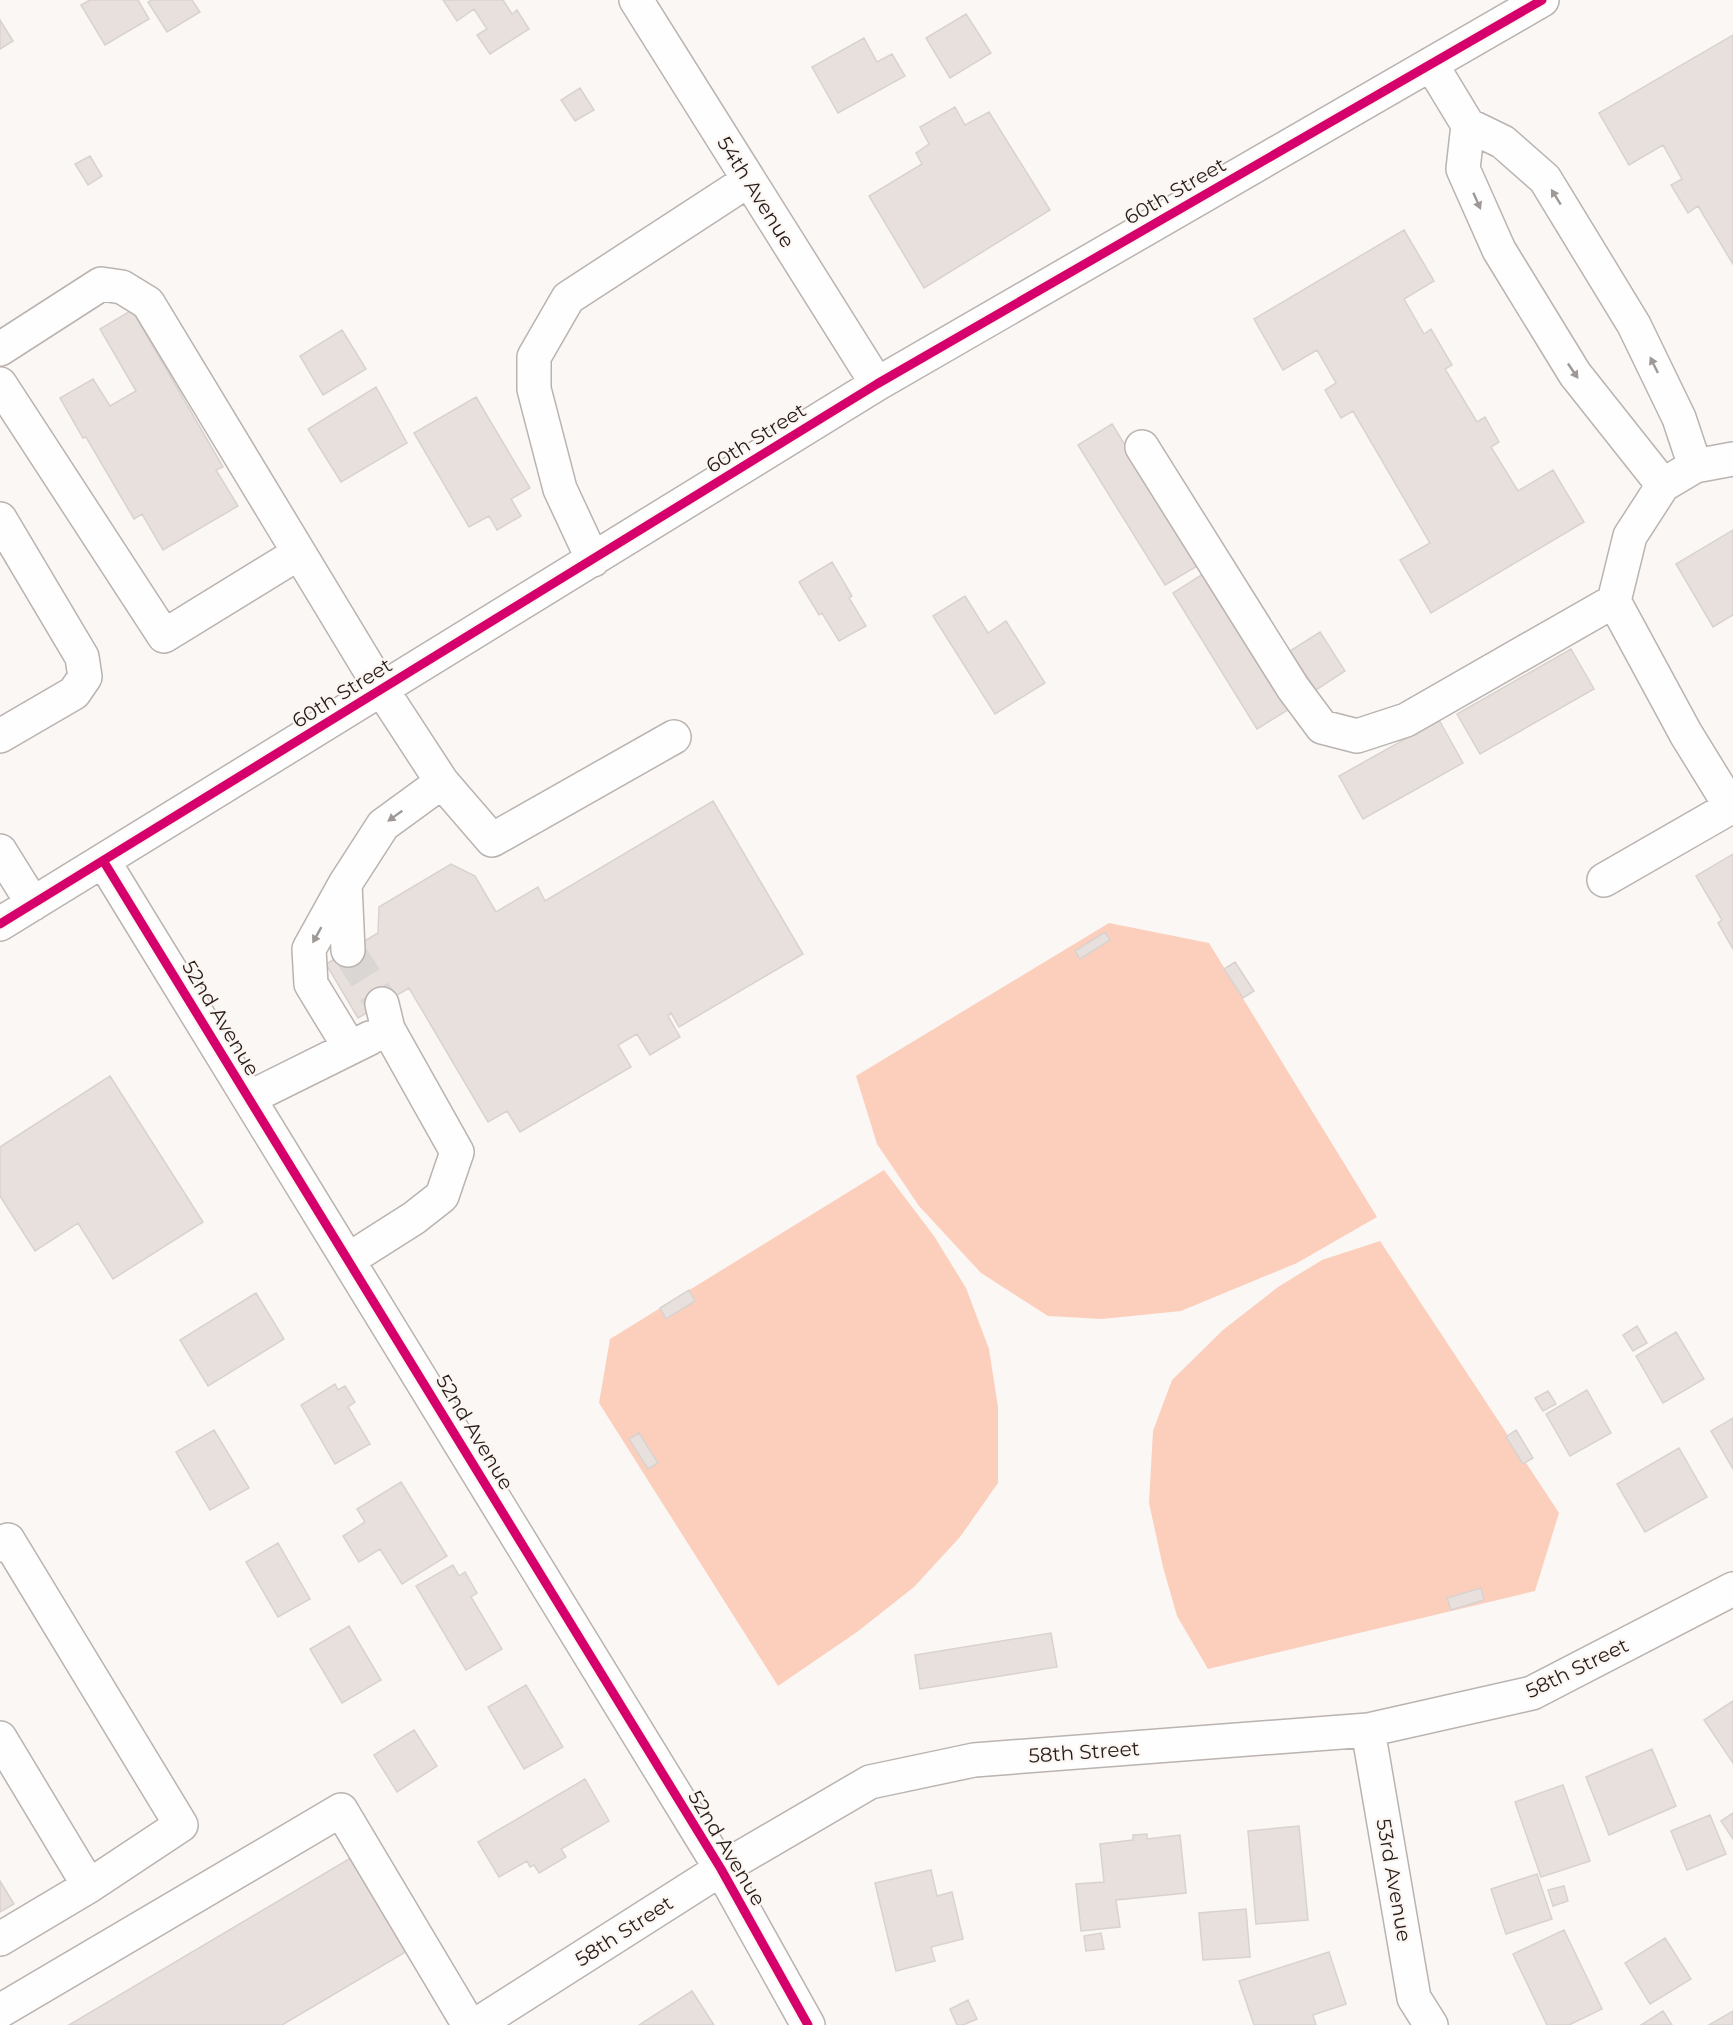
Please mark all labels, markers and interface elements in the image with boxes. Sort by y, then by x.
street label: 54th Avenue [712,132,800,252]
street label: 60th Street [1120,152,1230,230]
one-way arrow [1550,189,1561,205]
one-way arrow [1473,193,1482,210]
one-way arrow [1649,357,1658,374]
one-way arrow [1568,362,1579,379]
street label: 60th Street [702,398,810,478]
street label: 60th Street [288,653,396,733]
one-way arrow [388,810,403,822]
one-way arrow [312,927,322,944]
street label: 52nd Avenue [177,956,265,1080]
street label: 52nd Avenue [431,1370,519,1494]
street label: 58th Street [1522,1633,1632,1703]
street label: 58th Street [1028,1736,1140,1768]
street label: 52nd Avenue [683,1786,771,1910]
street label: 53rd Avenue [1371,1817,1417,1943]
street label: 58th Street [571,1891,677,1971]

